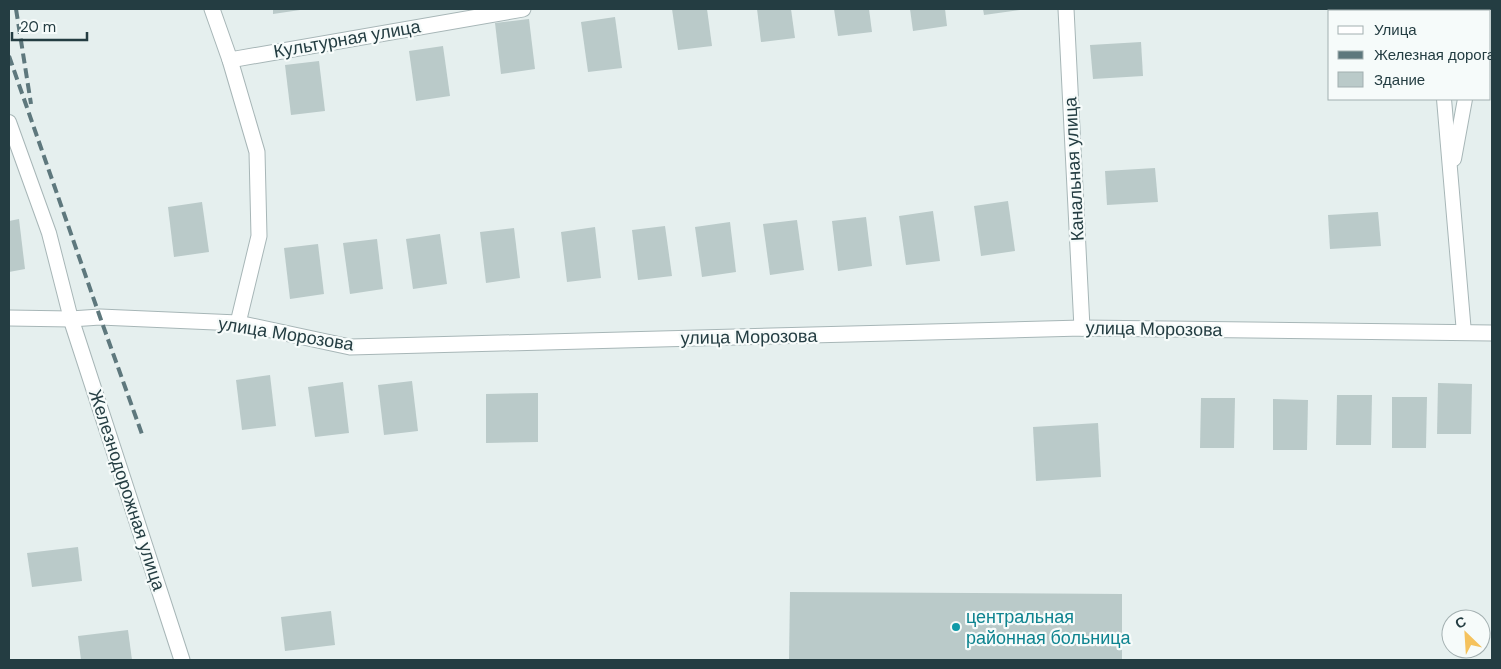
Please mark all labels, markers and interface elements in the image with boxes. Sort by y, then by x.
scale bar [12,10,88,42]
legend [1328,10,1491,100]
street label: Культурная улица [272,14,423,64]
text: 20 m [20,17,56,37]
text: Улица [1374,20,1417,40]
text: Железная дорога [1374,45,1496,65]
text: Здание [1374,70,1425,90]
street label: Канальная улица [1058,95,1090,242]
street label: улица Морозова [217,311,356,357]
street label: улица Морозова [1085,316,1224,342]
street label: улица Морозова [680,324,819,350]
street label: Железнодорожная улица [83,386,171,595]
place label: центральная районная больница [966,605,1132,650]
north arrow [1441,609,1491,659]
text: С [1452,612,1469,633]
marker: центральная районная больница [950,621,962,633]

